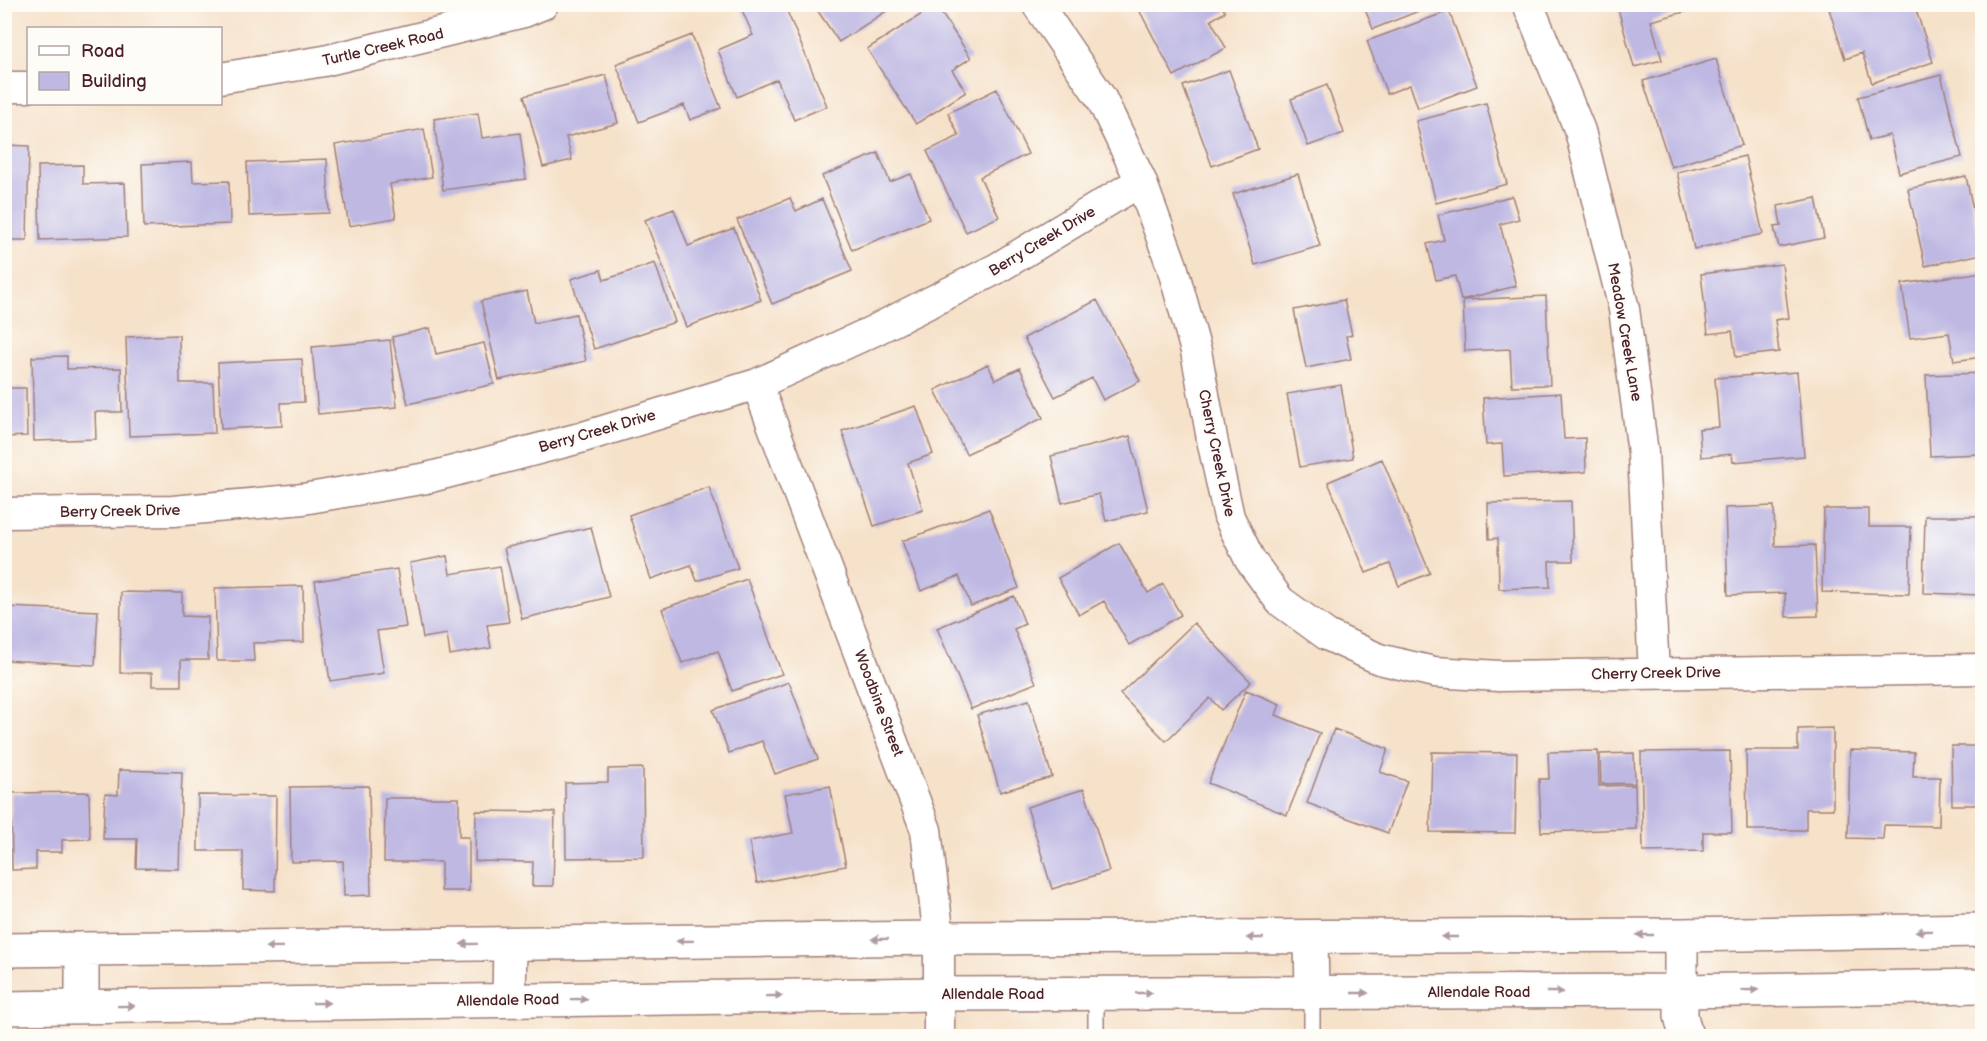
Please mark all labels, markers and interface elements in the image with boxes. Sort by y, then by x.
street label: Turtle Creek Road [321,24,446,71]
legend [27,27,222,105]
text: Road [81,41,125,62]
text: Building [81,71,147,92]
street label: Berry Creek Drive [986,202,1099,281]
street label: Meadow Creek Lane [1603,261,1646,403]
street label: Cherry Creek Drive [1194,388,1239,519]
street label: Berry Creek Drive [536,406,658,457]
street label: Berry Creek Drive [59,501,181,522]
street label: Woodbine Street [849,647,908,760]
street label: Cherry Creek Drive [1591,663,1721,684]
one-way arrow [1915,926,1934,936]
one-way arrow [1636,930,1655,940]
one-way arrow [1441,932,1460,942]
one-way arrow [1246,933,1265,943]
one-way arrow [871,934,890,943]
one-way arrow [676,936,695,946]
one-way arrow [460,939,479,949]
one-way arrow [265,942,284,952]
street label: Allendale Road [1428,983,1530,1002]
street label: Allendale Road [942,985,1044,1004]
one-way arrow [1740,985,1759,994]
one-way arrow [1545,987,1564,997]
one-way arrow [1134,988,1153,998]
one-way arrow [1350,988,1369,998]
street label: Allendale Road [457,990,559,1011]
one-way arrow [764,991,783,1001]
one-way arrow [569,994,588,1004]
one-way arrow [311,998,330,1008]
one-way arrow [116,1001,135,1011]

